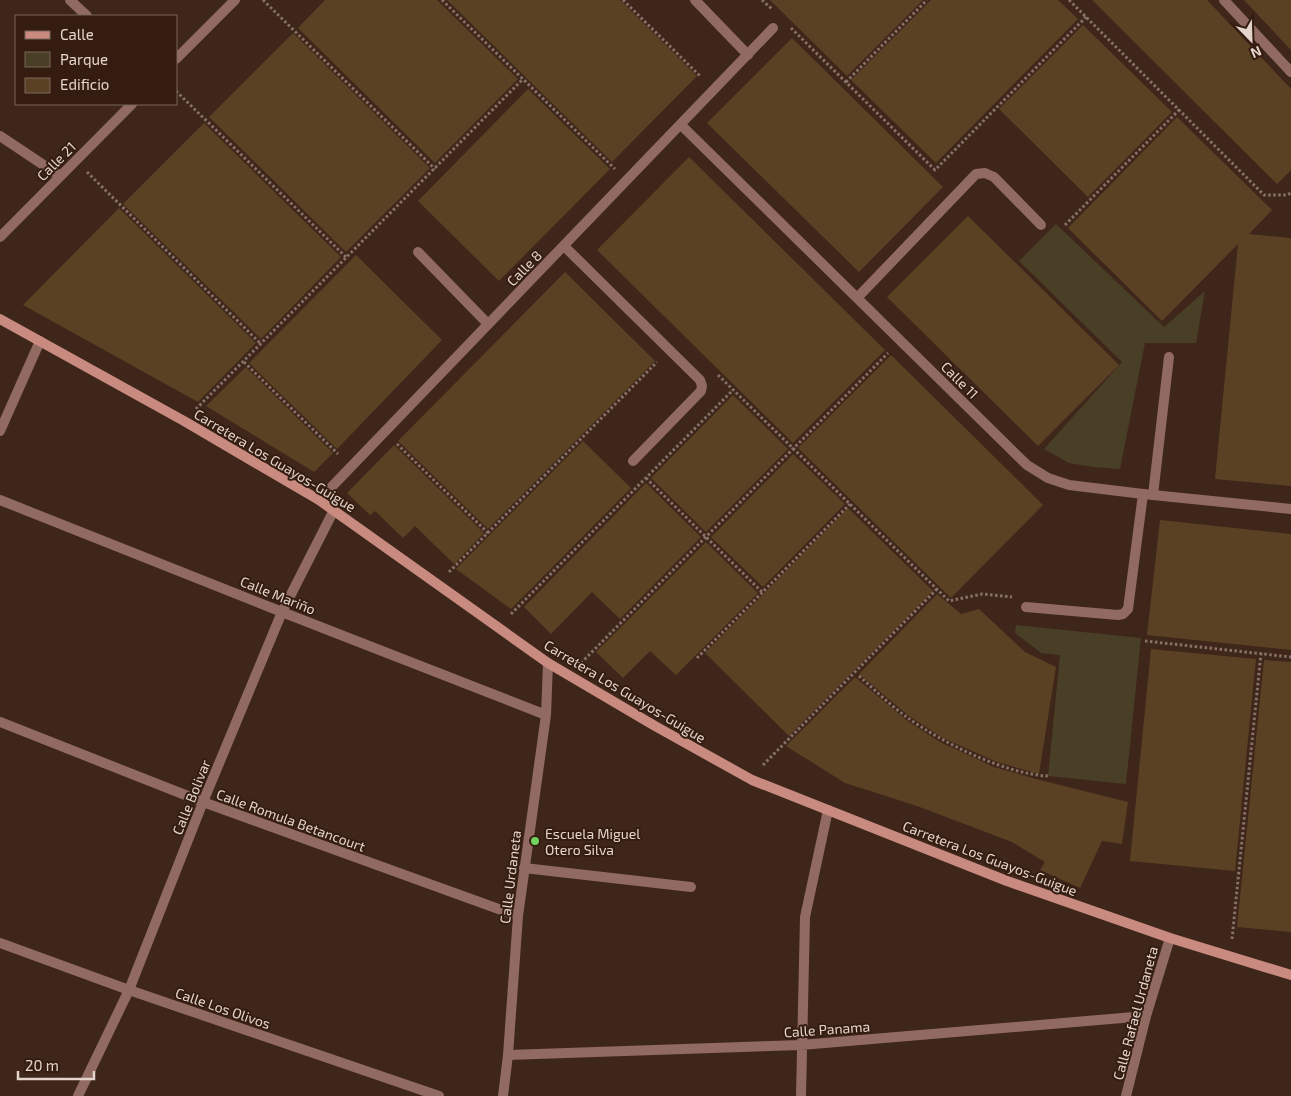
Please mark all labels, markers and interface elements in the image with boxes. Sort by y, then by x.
legend [15,15,178,105]
north arrow [1226,15,1276,65]
text: Calle [60,25,94,43]
text: N [1248,43,1264,62]
text: Parque [60,50,108,68]
text: Edificio [60,75,109,93]
street label: Calle 21 [33,138,79,184]
street label: Calle 8 [503,247,545,289]
street label: Calle 11 [938,358,982,402]
street label: Carretera Los Guayos-Guigue [191,405,359,515]
street label: Calle Mariño [238,572,318,618]
street label: Carretera Los Guayos-Guigue [541,636,709,746]
street label: Calle Bolivar [168,757,214,837]
street label: Calle Romula Betancourt [214,785,368,855]
street label: Carretera Los Guayos-Guigue [900,817,1080,899]
place label: Escuela Miguel Otero Silva [545,825,641,858]
street label: Calle Urdaneta [496,829,524,925]
marker: Escuela Miguel Otero Silva [529,835,541,847]
street label: Calle Rafael Urdaneta [1109,944,1161,1082]
street label: Calle Los Olivos [173,984,273,1032]
street label: Calle Panama [783,1018,871,1040]
scale bar [18,1048,94,1080]
text: 20 m [25,1056,59,1074]

